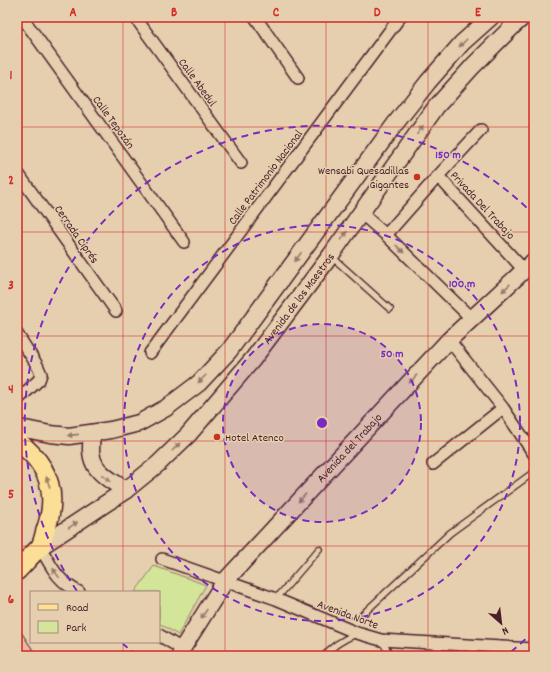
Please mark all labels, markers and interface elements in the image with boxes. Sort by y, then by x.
text: A [69,4,77,23]
text: B [171,4,177,23]
text: C [273,4,280,23]
text: D [374,4,381,23]
text: E [475,4,482,23]
one-way arrow [458,38,468,48]
street label: Calle Abedul [173,55,220,111]
text: 1 [10,67,13,86]
street label: Calle Tepozán [88,93,138,153]
one-way arrow [416,125,424,135]
street label: Calle Patrimonio Nacional [225,127,308,229]
text: 150 m [435,147,461,164]
place label: Wensabi Quesadillas Gigantes [318,163,409,194]
street label: Privada Del Trabajo [446,168,518,244]
text: 2 [8,172,14,191]
marker: Wensabi Quesadillas Gigantes [412,172,422,182]
street label: Cerrada Ciprés [49,202,102,268]
one-way arrow [340,231,348,241]
one-way arrow [395,244,405,254]
street label: Avenida de los Maestros [260,250,340,349]
one-way arrow [294,252,302,262]
text: 100 m [449,276,475,293]
text: 3 [8,277,14,296]
one-way arrow [500,283,511,292]
text: 50 m [380,346,404,363]
one-way arrow [197,374,207,384]
one-way arrow [408,374,418,384]
text: 4 [8,381,14,400]
street label: Avenida del Trabajo [314,410,387,487]
centre of rings [315,416,329,430]
place label: Hotel Atenco [225,430,284,447]
one-way arrow [67,432,79,438]
marker: Hotel Atenco [212,432,222,442]
one-way arrow [171,442,181,452]
one-way arrow [101,473,112,482]
one-way arrow [45,475,51,487]
text: 5 [8,486,14,505]
one-way arrow [298,493,307,503]
one-way arrow [68,521,78,529]
one-way arrow [52,567,60,578]
text: 6 [8,591,15,610]
legend [30,591,160,643]
street label: Avenida Norte [315,596,380,634]
text: Road [66,600,88,617]
north arrow [481,603,521,643]
one-way arrow [200,609,208,619]
text: Park [66,620,87,637]
text: N [498,622,511,639]

